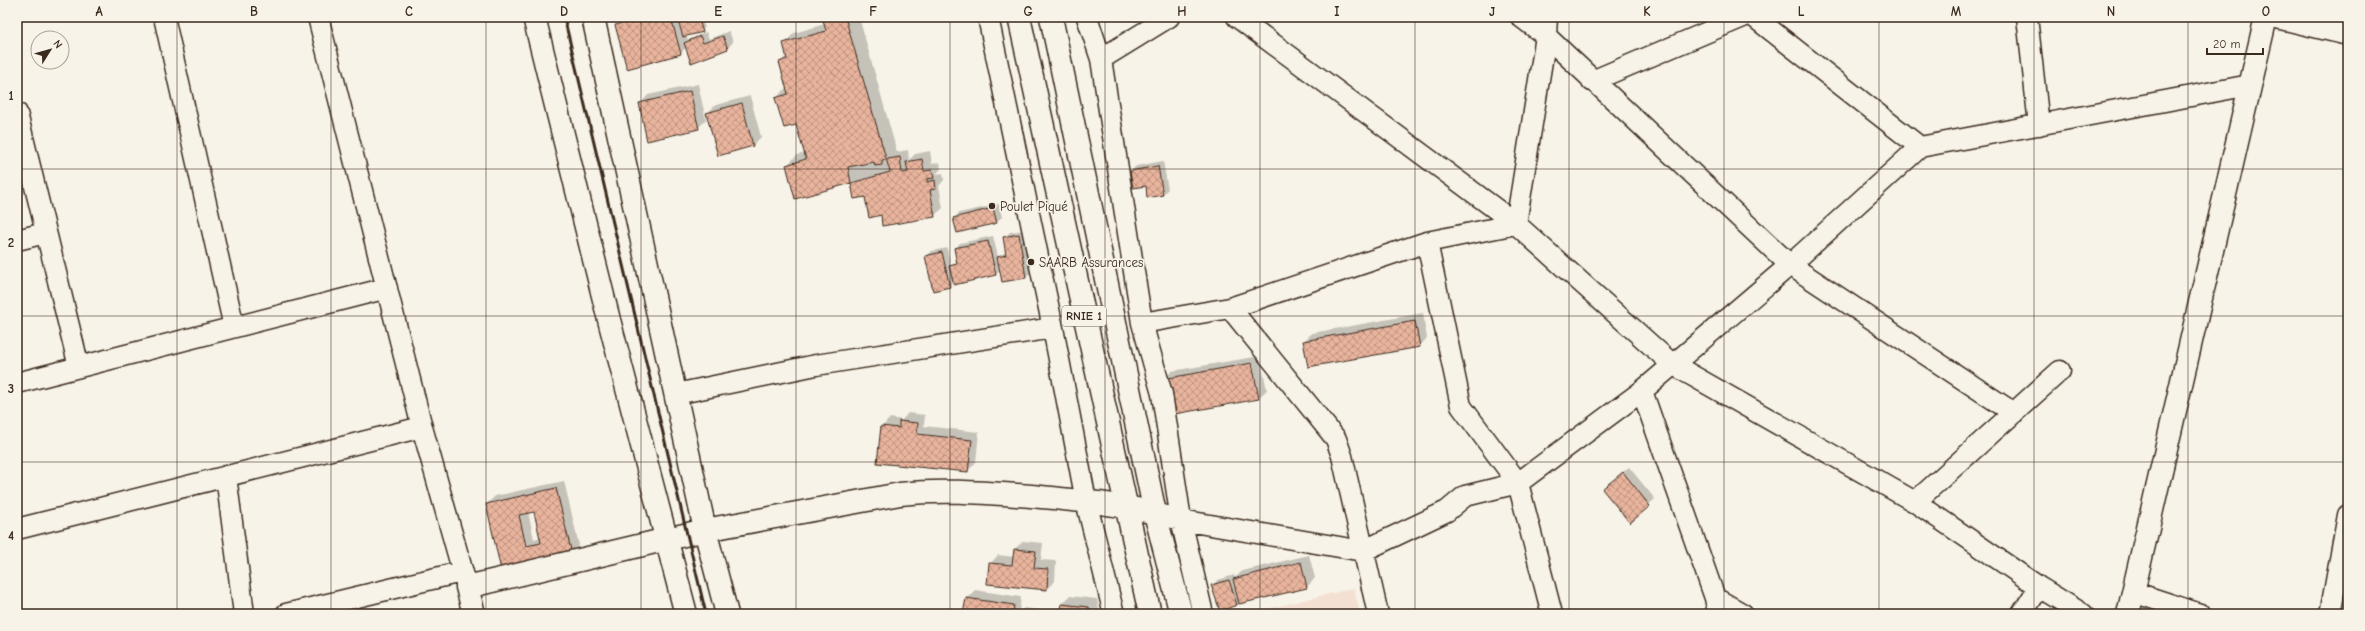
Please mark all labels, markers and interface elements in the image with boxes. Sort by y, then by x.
text: A [95,4,103,19]
text: B [250,4,258,19]
text: C [405,4,413,19]
text: D [560,4,568,19]
text: E [714,4,722,19]
text: F [869,4,877,19]
text: G [1023,4,1033,19]
text: H [1177,4,1187,19]
text: I [1334,4,1340,19]
text: J [1489,4,1495,19]
text: K [1643,4,1651,19]
text: L [1798,4,1805,19]
text: M [1951,4,1962,19]
text: N [2107,4,2115,19]
text: O [2262,4,2270,19]
north arrow [30,30,70,70]
scale bar [2207,30,2263,56]
text: 20 m [2213,37,2241,51]
text: N [50,38,65,51]
text: 1 [8,88,14,103]
place label: Poulet Piqué [1000,199,1068,214]
marker: Poulet Piqué [987,201,997,211]
text: 2 [8,235,14,250]
place label: SAARB Assurances [1039,255,1143,270]
marker: SAARB Assurances [1026,257,1036,267]
road number: RNIE 1 [1062,306,1106,326]
text: 3 [8,381,14,396]
text: 4 [8,528,14,543]

